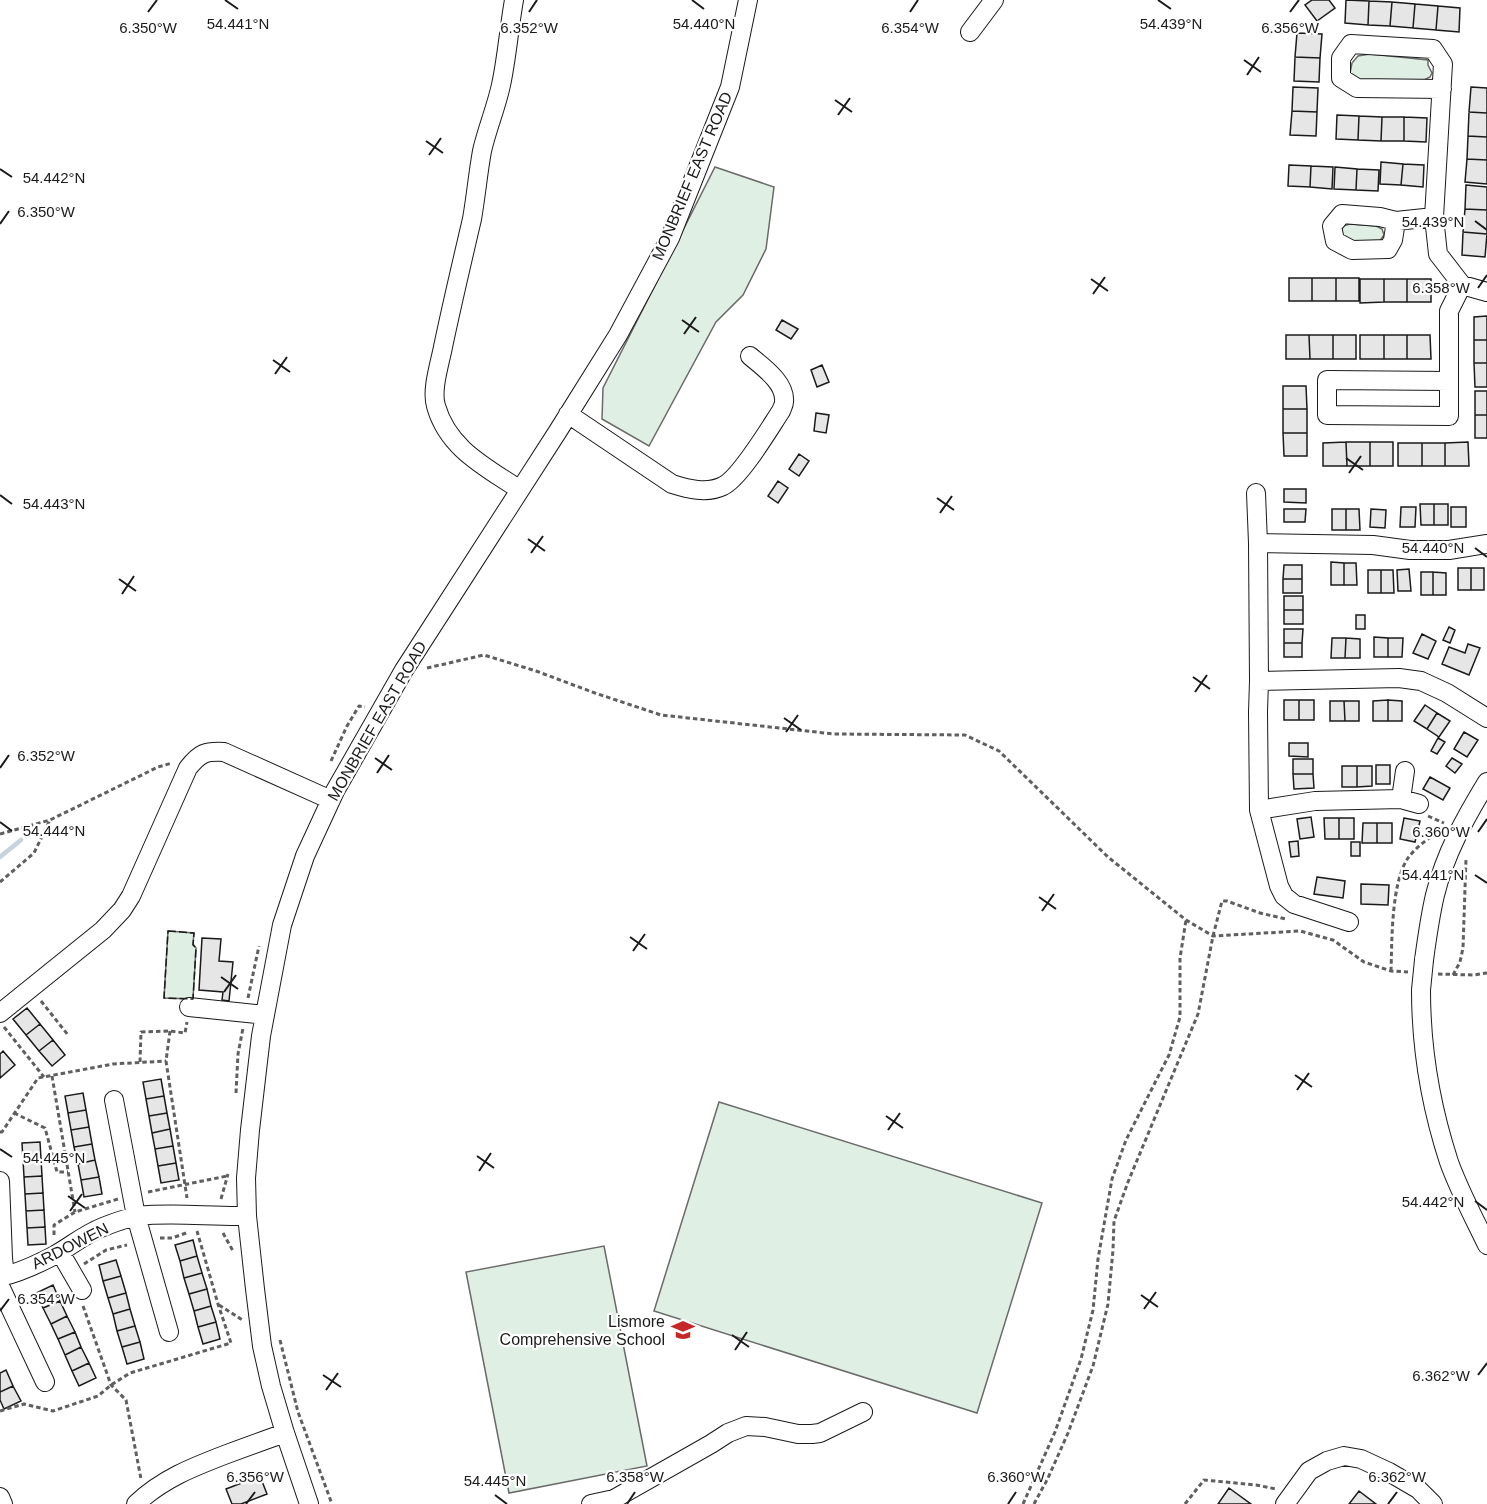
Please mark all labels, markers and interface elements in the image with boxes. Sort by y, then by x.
text: 54.441°N [207,15,269,32]
text: 54.440°N [673,15,735,32]
text: 54.439°N [1140,15,1202,32]
text: 6.350°W [119,19,178,36]
text: 6.352°W [500,19,559,36]
text: 6.354°W [881,19,940,36]
text: 6.356°W [1261,19,1320,36]
street label: MONBRIEF EAST ROAD [649,89,735,263]
text: 54.442°N [23,169,85,186]
text: 6.350°W [17,203,76,220]
text: 54.439°N [1402,213,1464,230]
text: 6.358°W [1412,279,1471,296]
text: 54.443°N [23,495,85,512]
text: 54.440°N [1402,539,1464,556]
street label: MONBRIEF EAST ROAD [324,638,430,804]
text: 6.352°W [17,747,76,764]
text: 54.444°N [23,822,85,839]
text: 6.360°W [1412,823,1471,840]
text: 54.441°N [1402,866,1464,883]
text: 54.445°N [23,1149,85,1166]
text: 54.442°N [1402,1193,1464,1210]
street label: ARDOWEN [29,1219,111,1273]
text: 6.354°W [17,1290,76,1307]
place label: Lismore Comprehensive School [500,1313,665,1348]
school or university icon: Lismore Comprehensive School [670,1317,696,1343]
text: 6.362°W [1412,1367,1471,1384]
text: 6.356°W [226,1468,285,1485]
text: 6.358°W [606,1468,665,1485]
text: 6.360°W [987,1468,1046,1485]
text: 6.362°W [1368,1468,1427,1485]
text: 54.445°N [464,1472,526,1489]

